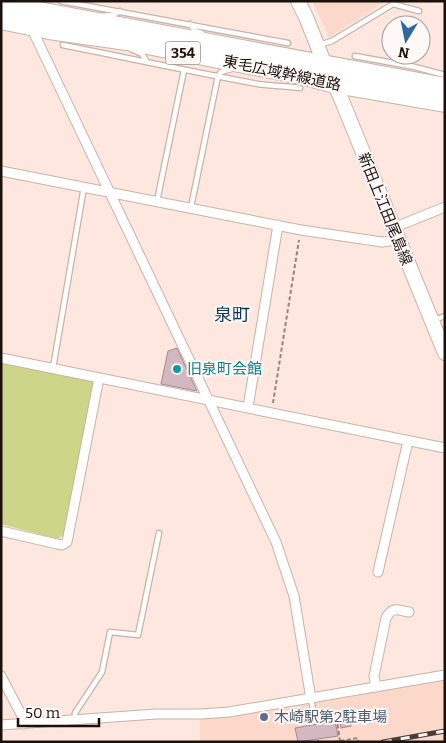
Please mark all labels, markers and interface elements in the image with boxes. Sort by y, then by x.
north arrow [381,15,431,65]
road number: 354 [166,42,200,64]
text: N [397,43,411,62]
street label: 東毛広域幹線道路 [221,52,343,94]
street label: 新田上江田尾島線 [354,150,416,268]
district label: 泉町 [214,304,250,326]
place label: 旧泉町会館 [187,360,262,378]
marker: 旧泉町会館 [171,363,183,375]
scale bar [18,696,99,728]
text: 50 m [25,704,61,722]
place label: 木崎駅第2駐車場 [274,708,387,726]
marker: 木崎駅第2駐車場 [258,711,270,723]

